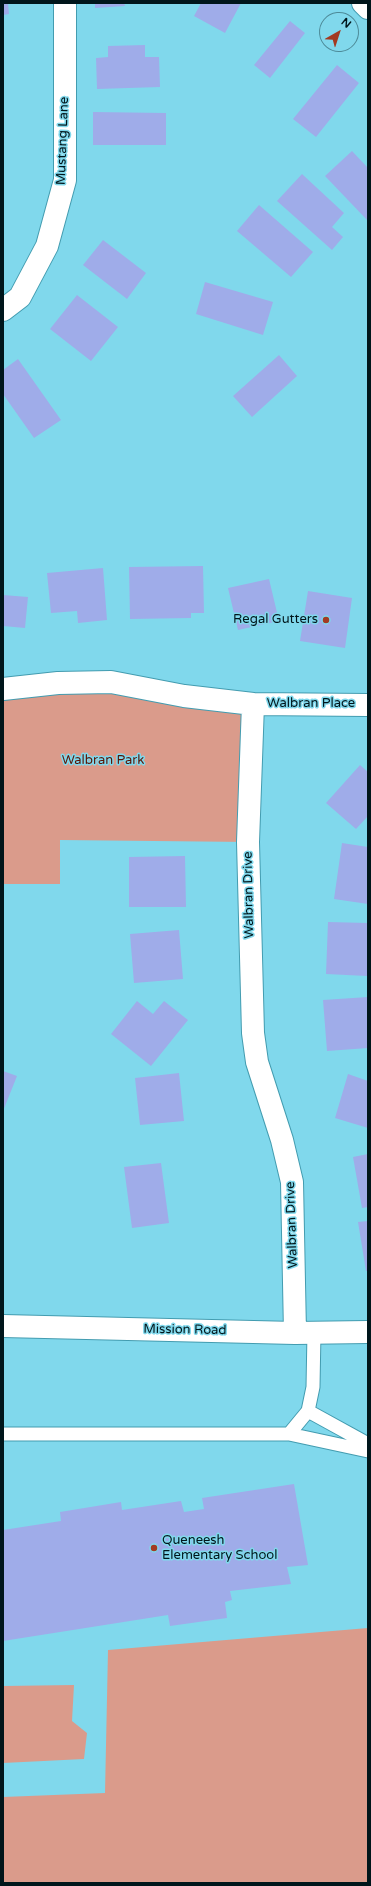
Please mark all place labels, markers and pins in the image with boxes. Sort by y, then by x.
place label: Regal Gutters [233,612,318,628]
marker: Regal Gutters [321,615,331,625]
place label: Queneesh Elementary School [162,1533,277,1564]
marker: Queneesh Elementary School [149,1543,159,1553]

